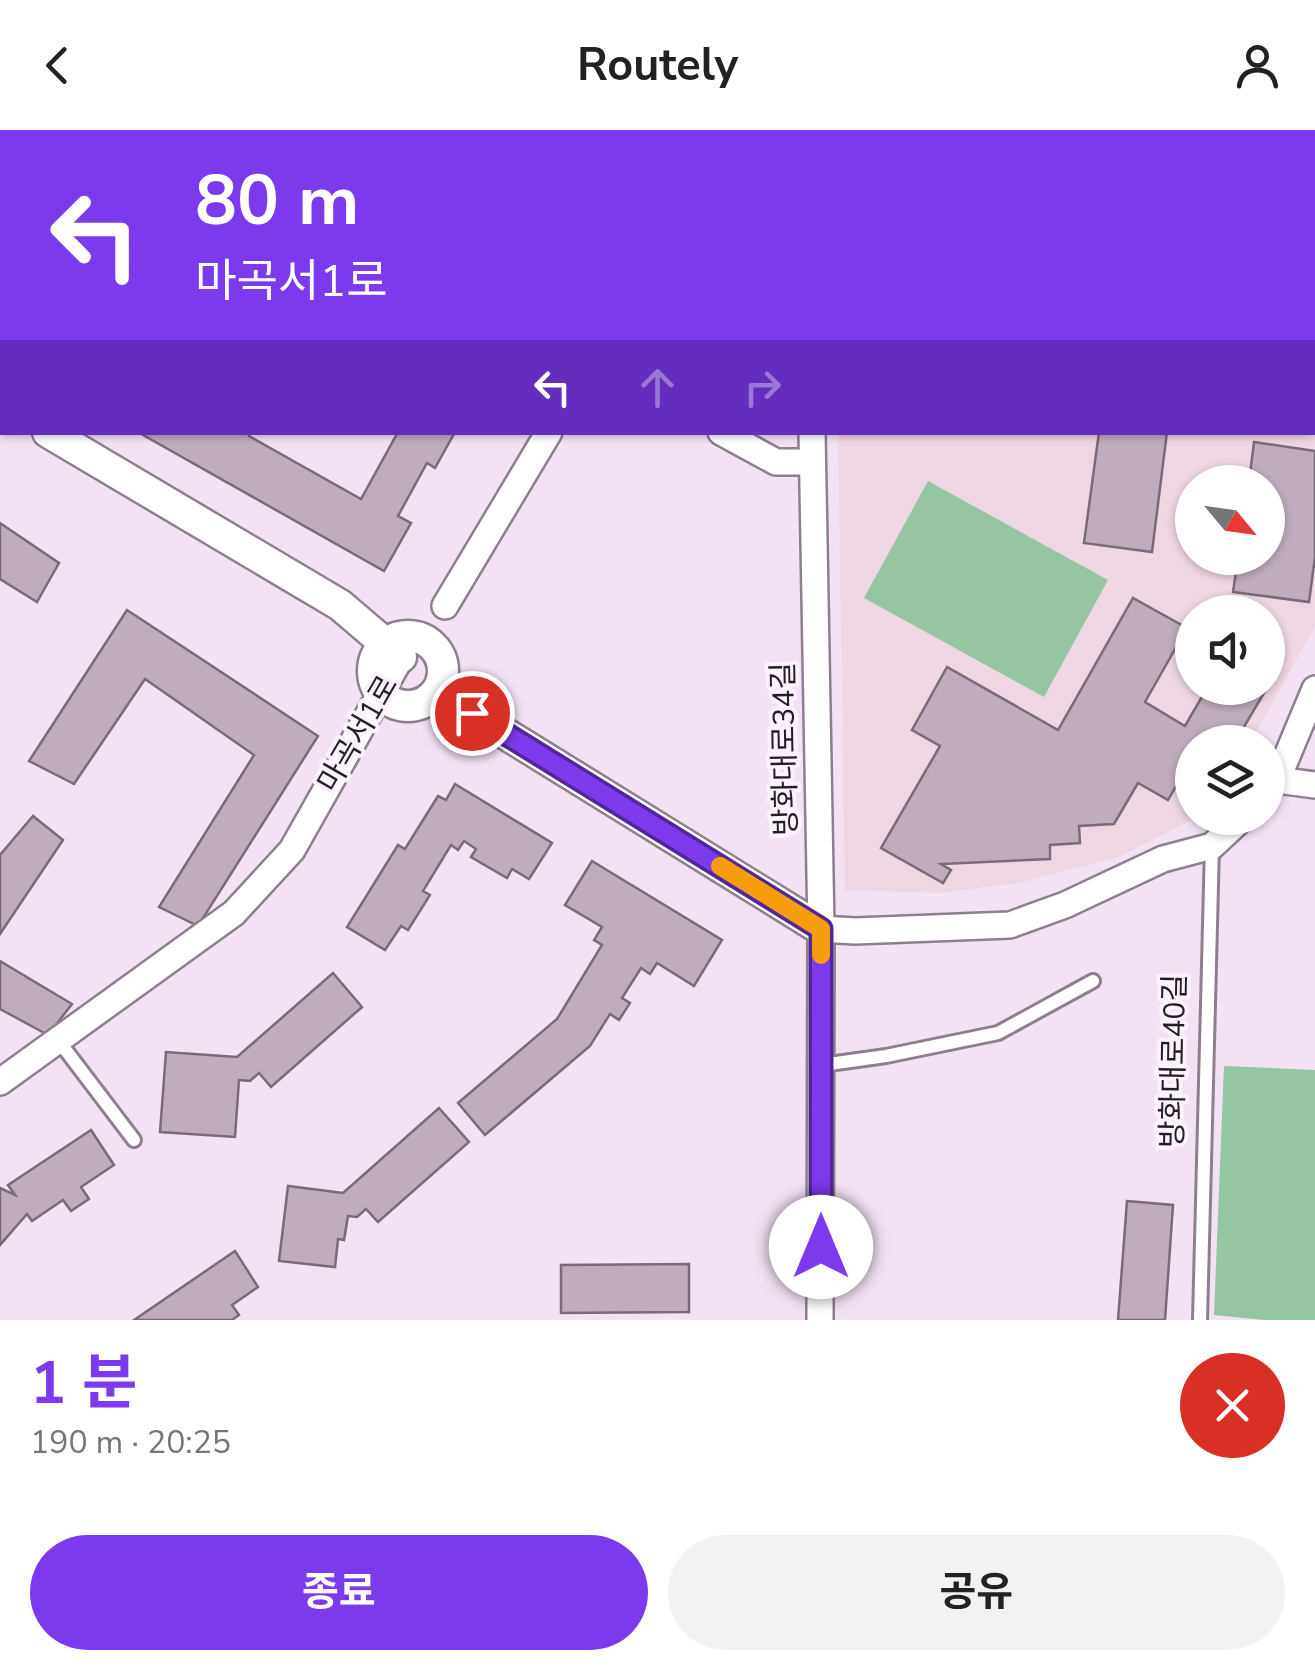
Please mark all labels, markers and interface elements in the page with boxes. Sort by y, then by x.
text: Routely [577,35,738,96]
icon: back [30,38,85,93]
icon: person [1230,38,1285,93]
text: 80 m [195,153,359,249]
icon: left [30,170,160,300]
text: 마곡서1로 [195,251,388,312]
icon: left [525,360,580,415]
icon: ahead [630,360,685,415]
icon: right [735,360,790,415]
north arrow [1175,465,1285,575]
map controls [1175,465,1285,835]
button: sound [1175,595,1285,705]
street label: 방화대로34길 [763,662,807,836]
street label: 마곡서1로 [308,668,408,800]
pin [430,671,515,756]
icon: arrive [445,686,500,741]
button: layers [1175,725,1285,835]
street label: 방화대로40길 [1152,974,1196,1148]
position arrow [769,1195,873,1299]
text: 1 분 [30,1342,137,1424]
button: close [1180,1353,1285,1458]
text: 190 m · 20:25 [30,1421,231,1464]
button: 종료 [30,1535,648,1650]
button: 공유 [668,1535,1285,1650]

